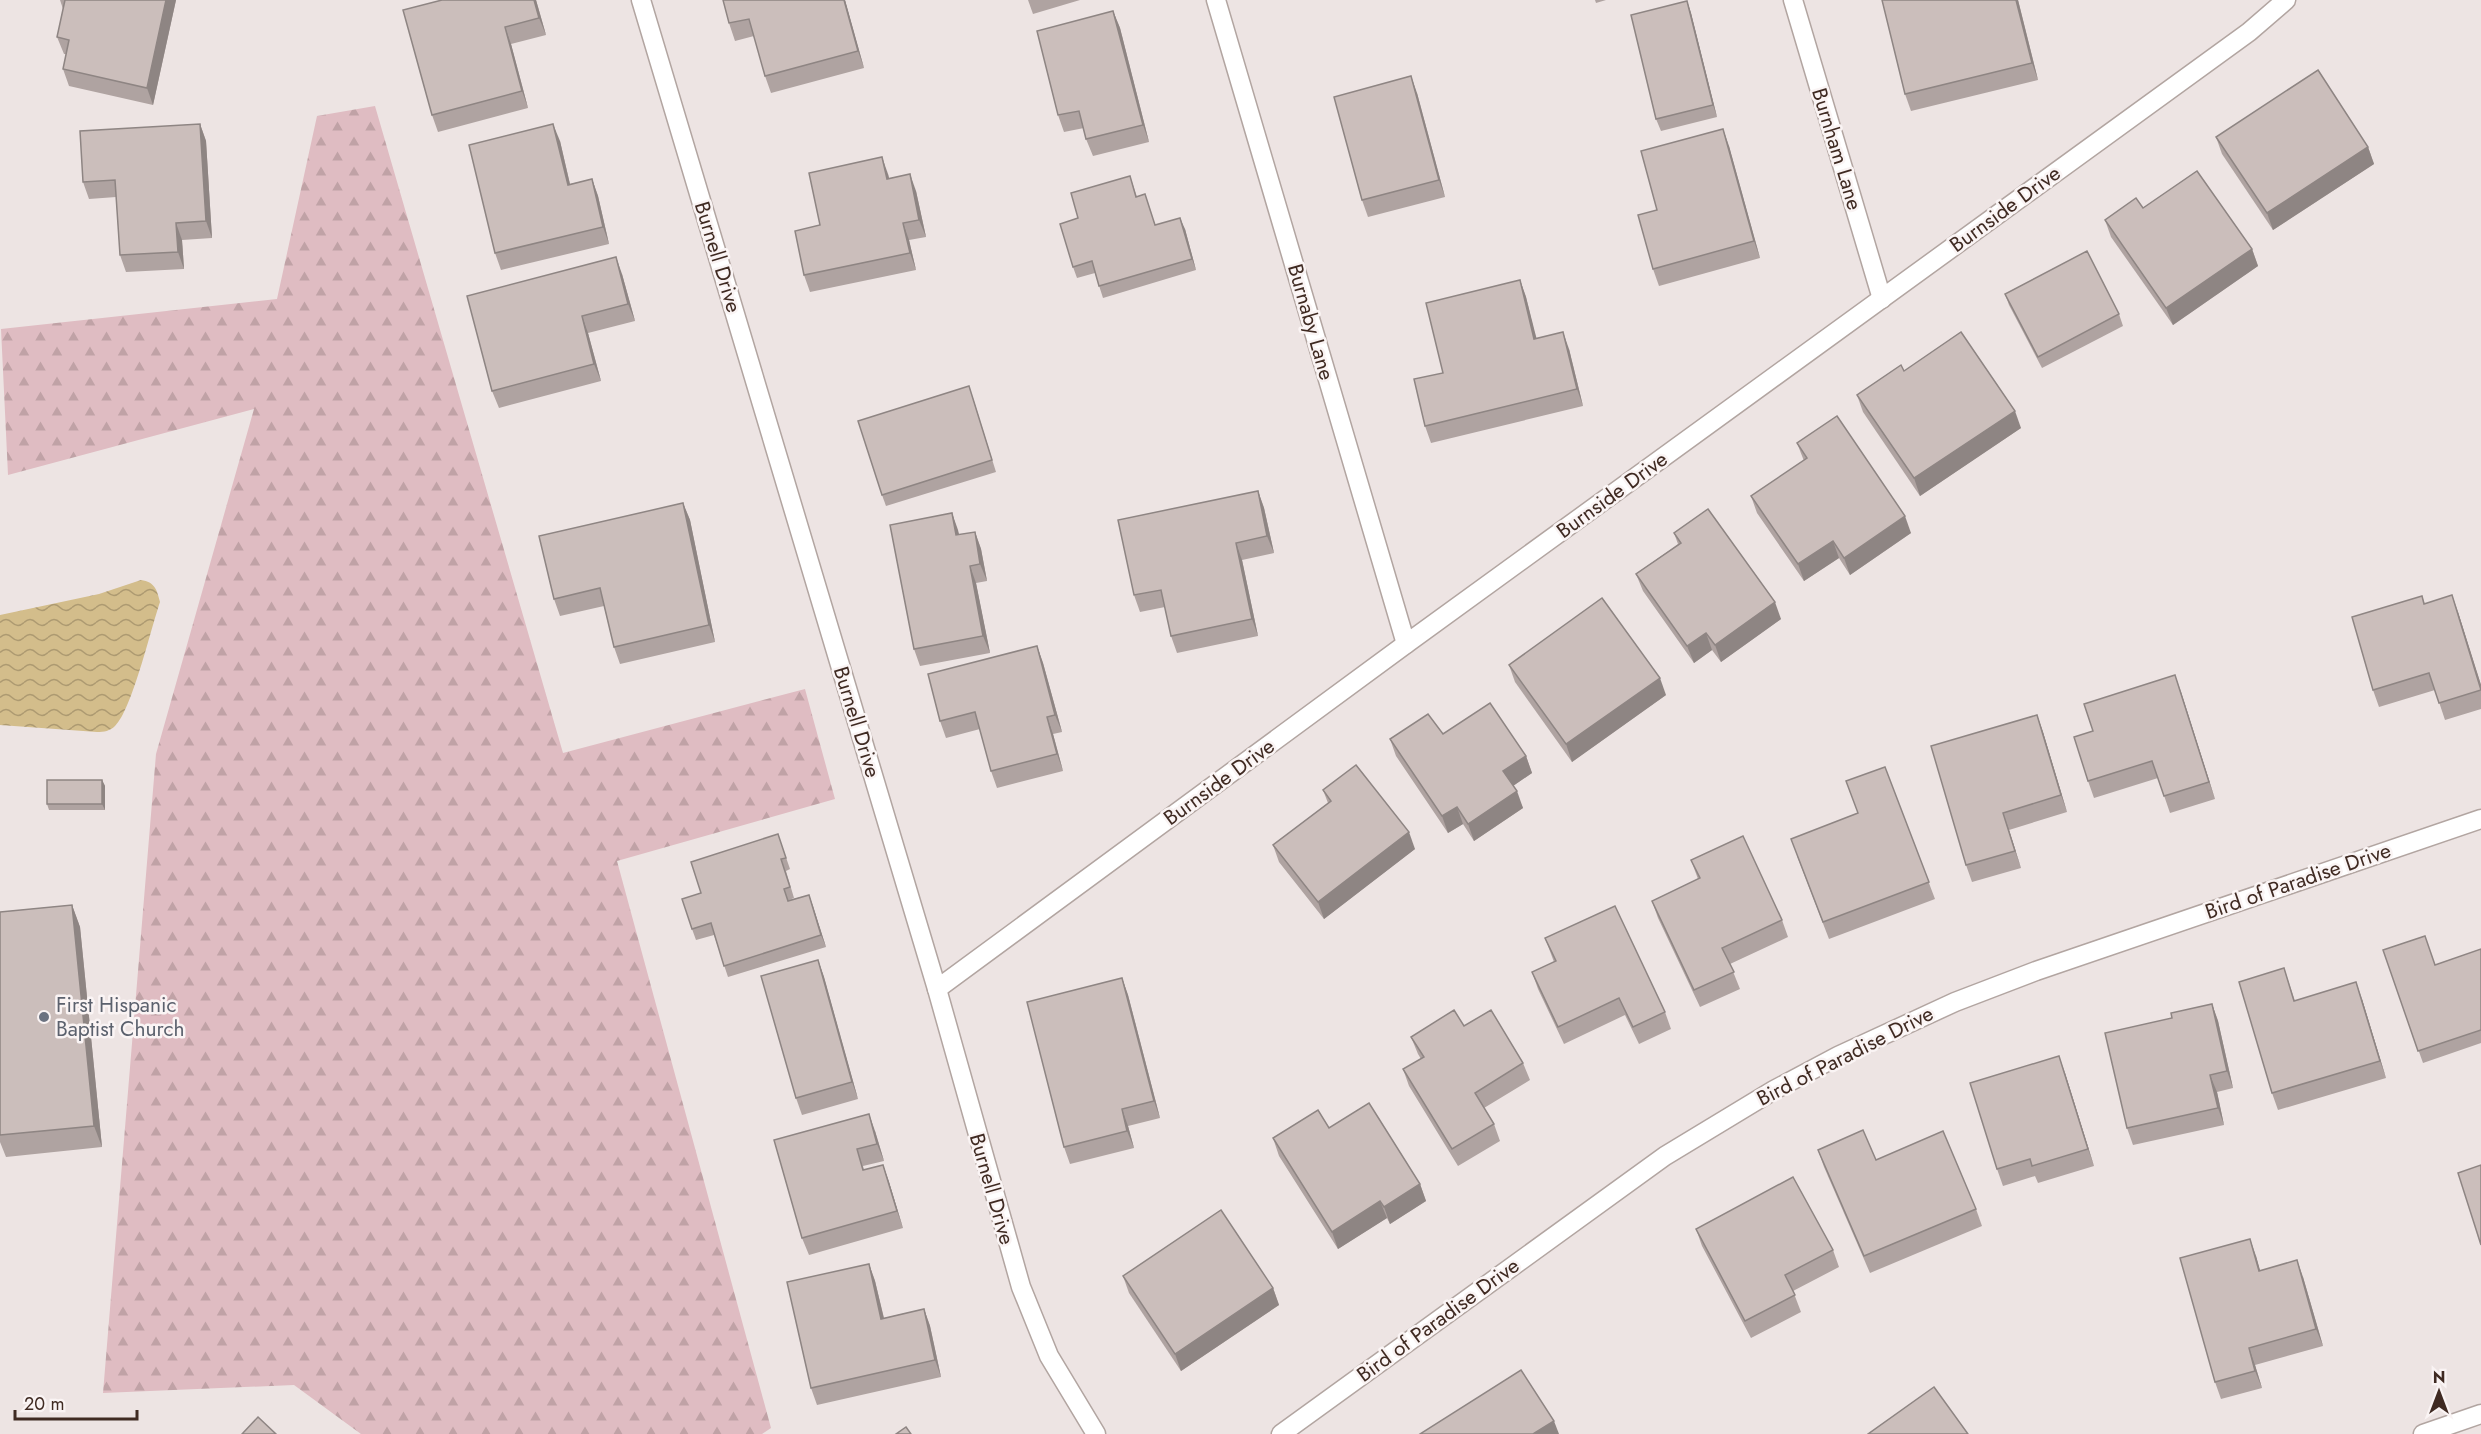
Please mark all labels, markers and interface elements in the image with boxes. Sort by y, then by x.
street label: Burnham Lane [1804,84,1870,214]
street label: Burnside Drive [1943,158,2067,260]
street label: Burnell Drive [687,198,749,316]
street label: Burnaby Lane [1280,260,1342,384]
street label: Burnside Drive [1550,444,1674,546]
street label: Burnell Drive [826,663,888,781]
street label: Burnside Drive [1157,731,1281,833]
street label: Bird of Paradise Drive [2201,835,2395,927]
place label: First Hispanic Baptist Church [56,990,184,1044]
street label: Bird of Paradise Drive [1752,998,1939,1113]
marker: First Hispanic Baptist Church [37,1010,51,1024]
street label: Burnell Drive [962,1130,1022,1248]
street label: Bird of Paradise Drive [1351,1251,1526,1389]
north arrow [2409,1362,2469,1422]
text: N [2433,1366,2445,1389]
scale bar [15,1383,136,1421]
text: 20 m [24,1391,64,1417]

